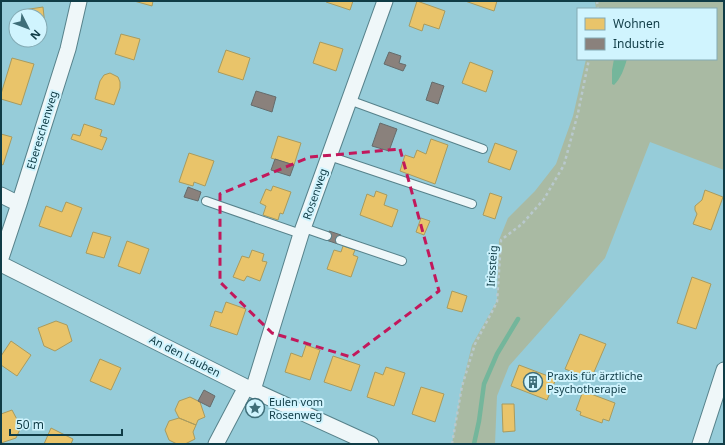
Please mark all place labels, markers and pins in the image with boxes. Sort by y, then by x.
place label: Praxis für ärztliche Psychotherapie [547,368,643,396]
building icon: Praxis für ärztliche Psychotherapie [522,371,544,393]
place label: Eulen vom Rosenweg [269,394,323,422]
place icon: Eulen vom Rosenweg [244,397,266,419]

